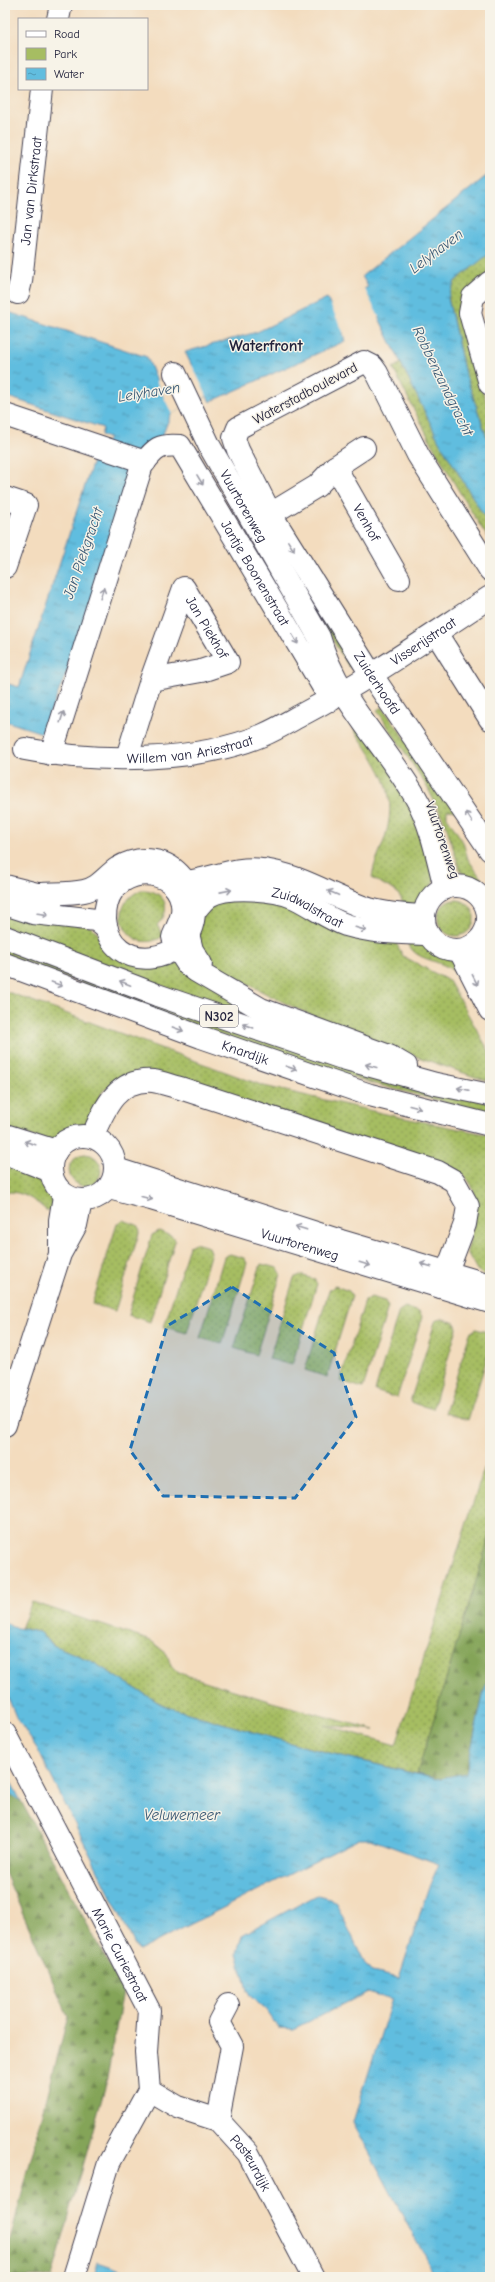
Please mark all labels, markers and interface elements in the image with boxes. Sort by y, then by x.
legend [18,18,148,90]
text: Road [54,27,80,41]
text: Park [54,47,77,61]
text: Water [54,67,84,81]
street label: Jan van Dirkstraat [17,135,46,246]
water label: Lelyhaven [405,225,467,277]
water label: Robbenzandgracht [409,323,478,440]
district label: Waterfront [229,337,304,355]
street label: Waterstadboulevard [250,359,360,428]
water label: Lelyhaven [117,378,181,406]
street label: Vuurtorenweg [216,467,271,546]
one-way arrow [196,474,204,486]
street label: Venhof [349,501,384,545]
water label: Jan Piekgracht [59,504,107,602]
street label: Jantje Boonenstraat [217,517,293,630]
one-way arrow [287,540,295,552]
one-way arrow [99,586,106,599]
street label: Jan Piekhof [182,593,233,663]
street label: Visserijstraat [387,613,460,669]
one-way arrow [291,633,299,645]
street label: Zuiderhoofd [350,648,404,718]
one-way arrow [59,711,67,723]
street label: Willem van Ariestraat [127,731,256,767]
street label: Vuurtorenweg [421,799,464,881]
one-way arrow [465,812,473,823]
street label: Zuidwalstraat [270,884,346,932]
one-way arrow [219,887,232,895]
one-way arrow [327,889,339,896]
one-way arrow [36,910,49,918]
one-way arrow [355,926,368,933]
one-way arrow [472,974,479,986]
one-way arrow [120,978,132,986]
one-way arrow [50,980,62,988]
road number: N302 [200,1005,238,1027]
one-way arrow [242,1022,255,1029]
one-way arrow [172,1026,185,1033]
street label: Knardijk [219,1037,271,1069]
one-way arrow [365,1062,378,1070]
one-way arrow [284,1065,296,1073]
one-way arrow [457,1085,470,1093]
one-way arrow [408,1104,421,1111]
one-way arrow [24,1139,37,1146]
one-way arrow [140,1195,153,1202]
one-way arrow [295,1224,308,1231]
street label: Vuurtorenweg [259,1225,341,1265]
one-way arrow [358,1261,371,1268]
one-way arrow [420,1261,433,1268]
water label: Veluwemeer [144,1806,221,1824]
street label: Marie Curiestraat [88,1905,152,2006]
street label: Pasteurdijk [226,2131,275,2194]

